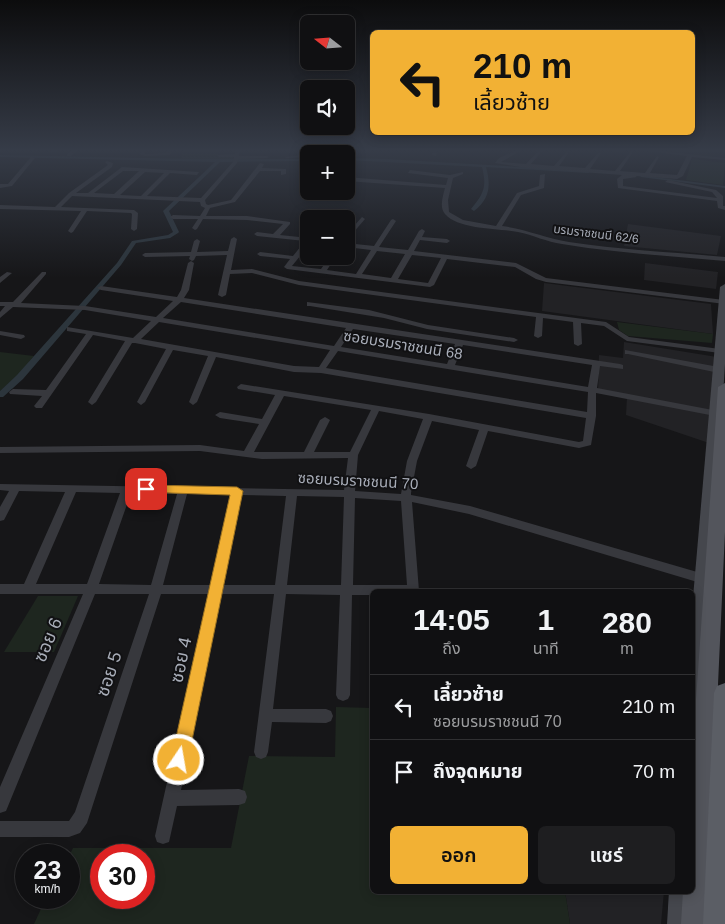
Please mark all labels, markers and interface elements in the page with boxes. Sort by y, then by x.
north arrow [300,15,355,70]
map controls [300,15,355,265]
text: 210 m [473,46,572,85]
icon: left [390,50,455,115]
button: sound [300,80,355,135]
text: เลี้ยวซ้าย [473,90,550,115]
button: + [300,145,355,200]
button: − [300,210,355,265]
street label: บรมราชชนนี 62/6 [553,222,640,246]
street label: ซอยบรมราชชนนี 68 [342,327,464,362]
pin [125,468,167,510]
street label: ซอยบรมราชชนนี 70 [297,469,419,492]
icon: arrive [132,475,160,503]
text: 14:05 [413,603,490,636]
text: 1 [537,603,554,636]
text: 280 [602,606,652,639]
street label: ซอย 6 [30,615,66,665]
street label: ซอย 4 [166,635,196,685]
text: ถึง [442,640,461,657]
text: นาที [533,640,559,657]
text: m [620,640,634,657]
street label: ซอย 5 [92,649,126,699]
text: เลี้ยวซ้าย [433,684,504,705]
icon: left [390,693,418,721]
text: 210 m [622,696,675,717]
text: ซอยบรมราชชนนี 70 [433,713,562,730]
position arrow [152,733,204,785]
icon: arrive [390,758,418,786]
text: ถึงจุดหมาย [433,761,523,782]
text: 70 m [633,761,675,782]
button: ออก [390,826,528,884]
button: แชร์ [538,826,675,884]
speed limit sign: 30 [90,844,155,909]
text: 23 [34,856,61,884]
text: km/h [34,882,61,896]

